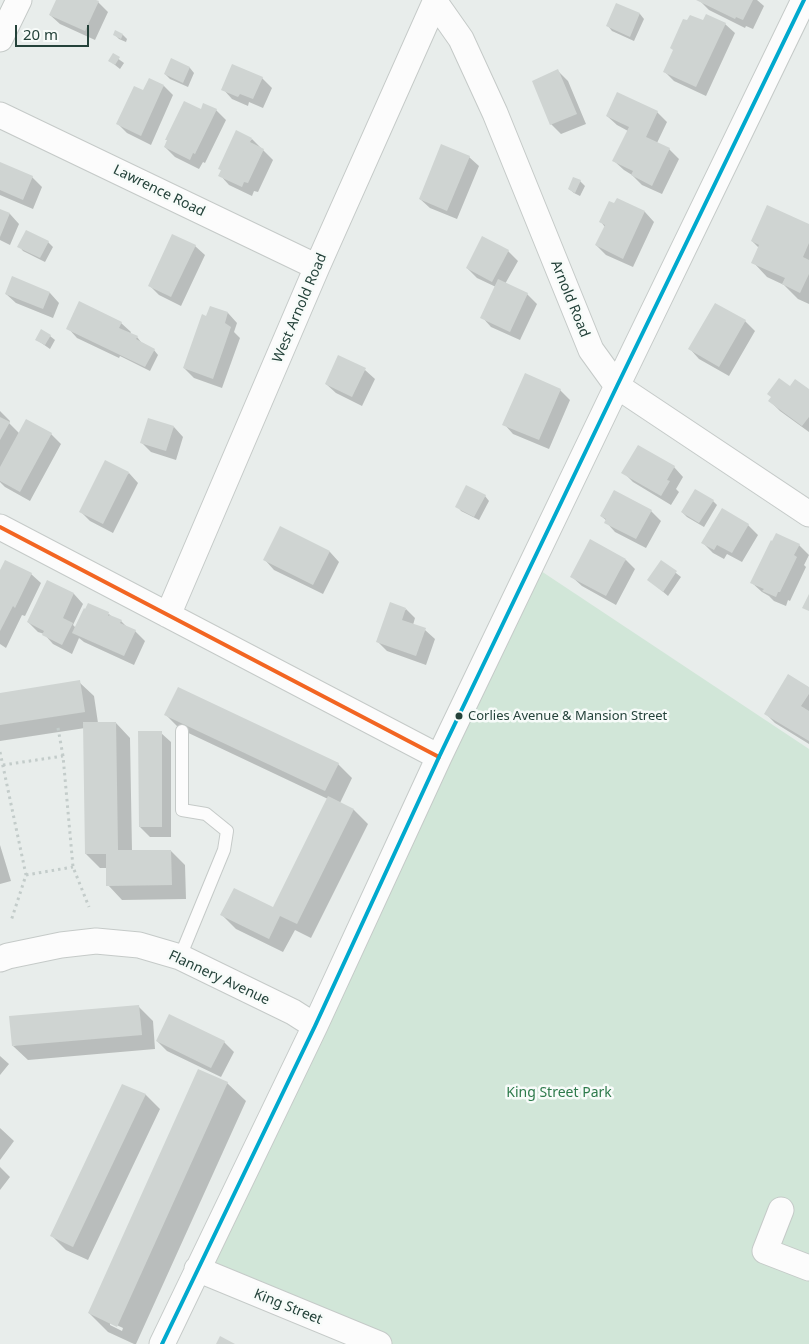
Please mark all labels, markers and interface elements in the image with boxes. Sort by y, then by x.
scale bar [18,15,91,47]
text: 20 m [23,24,58,44]
street label: Lawrence Road [110,162,208,220]
street label: West Arnold Road [269,251,331,365]
street label: Arnold Road [547,258,593,340]
place label: Corlies Avenue & Mansion Street [468,708,667,724]
marker: Corlies Avenue & Mansion Street [454,711,464,721]
street label: Flannery Avenue [166,947,272,1009]
park label: King Street Park [506,1085,612,1101]
street label: King Street [251,1286,325,1328]

